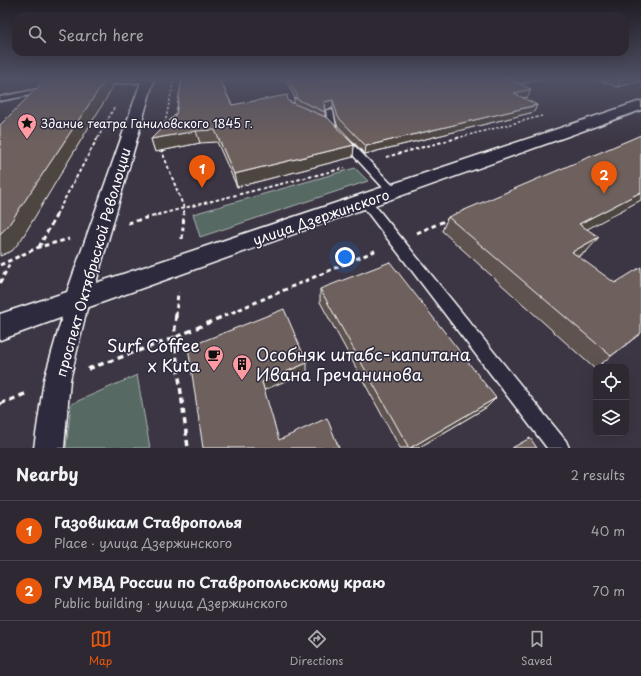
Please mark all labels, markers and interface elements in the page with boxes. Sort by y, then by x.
search box [12,12,629,56]
icon: search [26,23,48,45]
text: Search here [58,23,144,46]
place icon: Здание театра Ганиловского 1845 г. [16,112,38,140]
place label: Здание театра Ганиловского 1845 г. [41,114,253,132]
street label: проспект Октябрьской Революции [50,145,136,379]
pin: 1 [189,155,215,188]
pin: 2 [591,161,617,194]
street label: улица Дзержинского [250,184,392,250]
your location [335,247,355,267]
place label: Surf Coffee x Kuta [107,332,200,378]
place label: Особняк штабс-капитана Ивана Гречанинова [256,341,471,387]
cafe icon: Surf Coffee x Kuta [203,344,225,372]
building icon: Особняк штабс-капитана Ивана Гречанинова [231,353,253,381]
map controls [593,364,629,436]
button: locate [593,364,629,400]
button: layers [593,400,629,436]
text: Nearby [16,461,78,487]
text: 2 results [571,465,625,484]
text: Газовикам Ставрополья [54,510,242,533]
text: 1 [26,521,32,540]
text: 40 m [591,521,625,540]
text: Place · улица Дзержинского [54,533,232,552]
text: ГУ МВД России по Ставропольскому краю [54,570,385,593]
text: 2 [24,581,34,600]
text: 70 m [592,581,625,600]
text: Public building · улица Дзержинского [54,593,288,612]
tab: Map [89,628,112,669]
tab: Directions [290,628,343,669]
tab: Saved [521,628,552,669]

